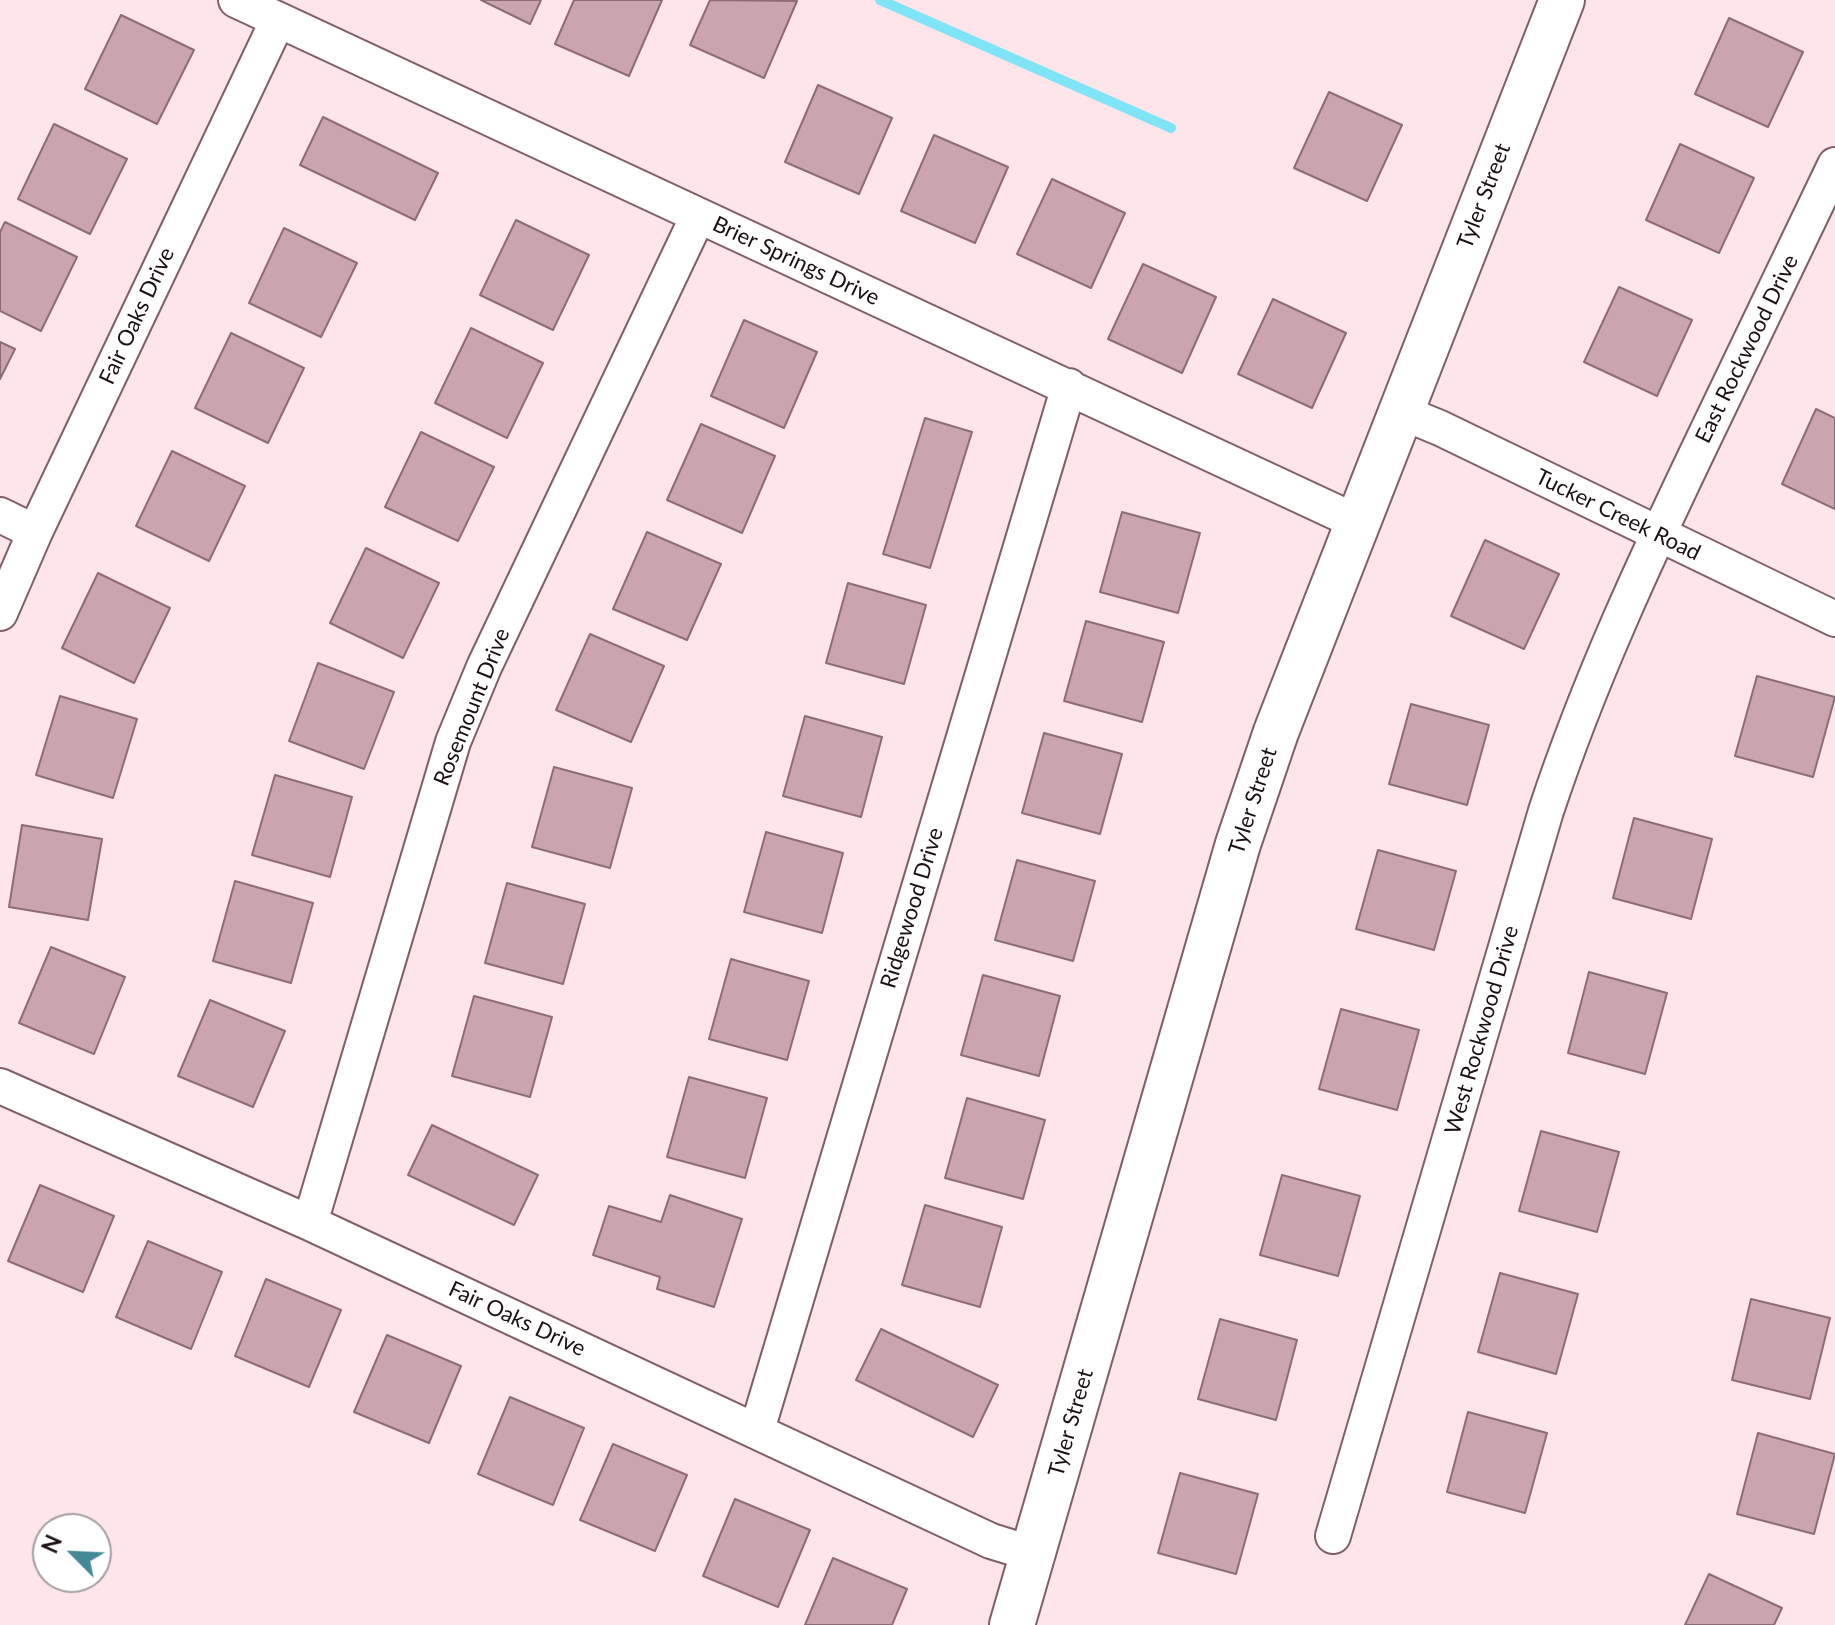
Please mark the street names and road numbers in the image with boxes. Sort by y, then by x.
street label: Tyler Street [1452,140,1516,252]
street label: Brier Springs Drive [708,211,884,311]
street label: Fair Oaks Drive [94,243,180,389]
street label: East Rockwood Drive [1690,251,1804,447]
street label: Tucker Creek Road [1531,464,1705,566]
street label: Rosemount Drive [428,624,516,790]
street label: Tyler Street [1223,744,1283,858]
street label: Ridgewood Drive [875,825,949,991]
street label: West Rockwood Drive [1440,923,1524,1137]
street label: Fair Oaks Drive [444,1276,590,1362]
street label: Tyler Street [1043,1366,1099,1480]

